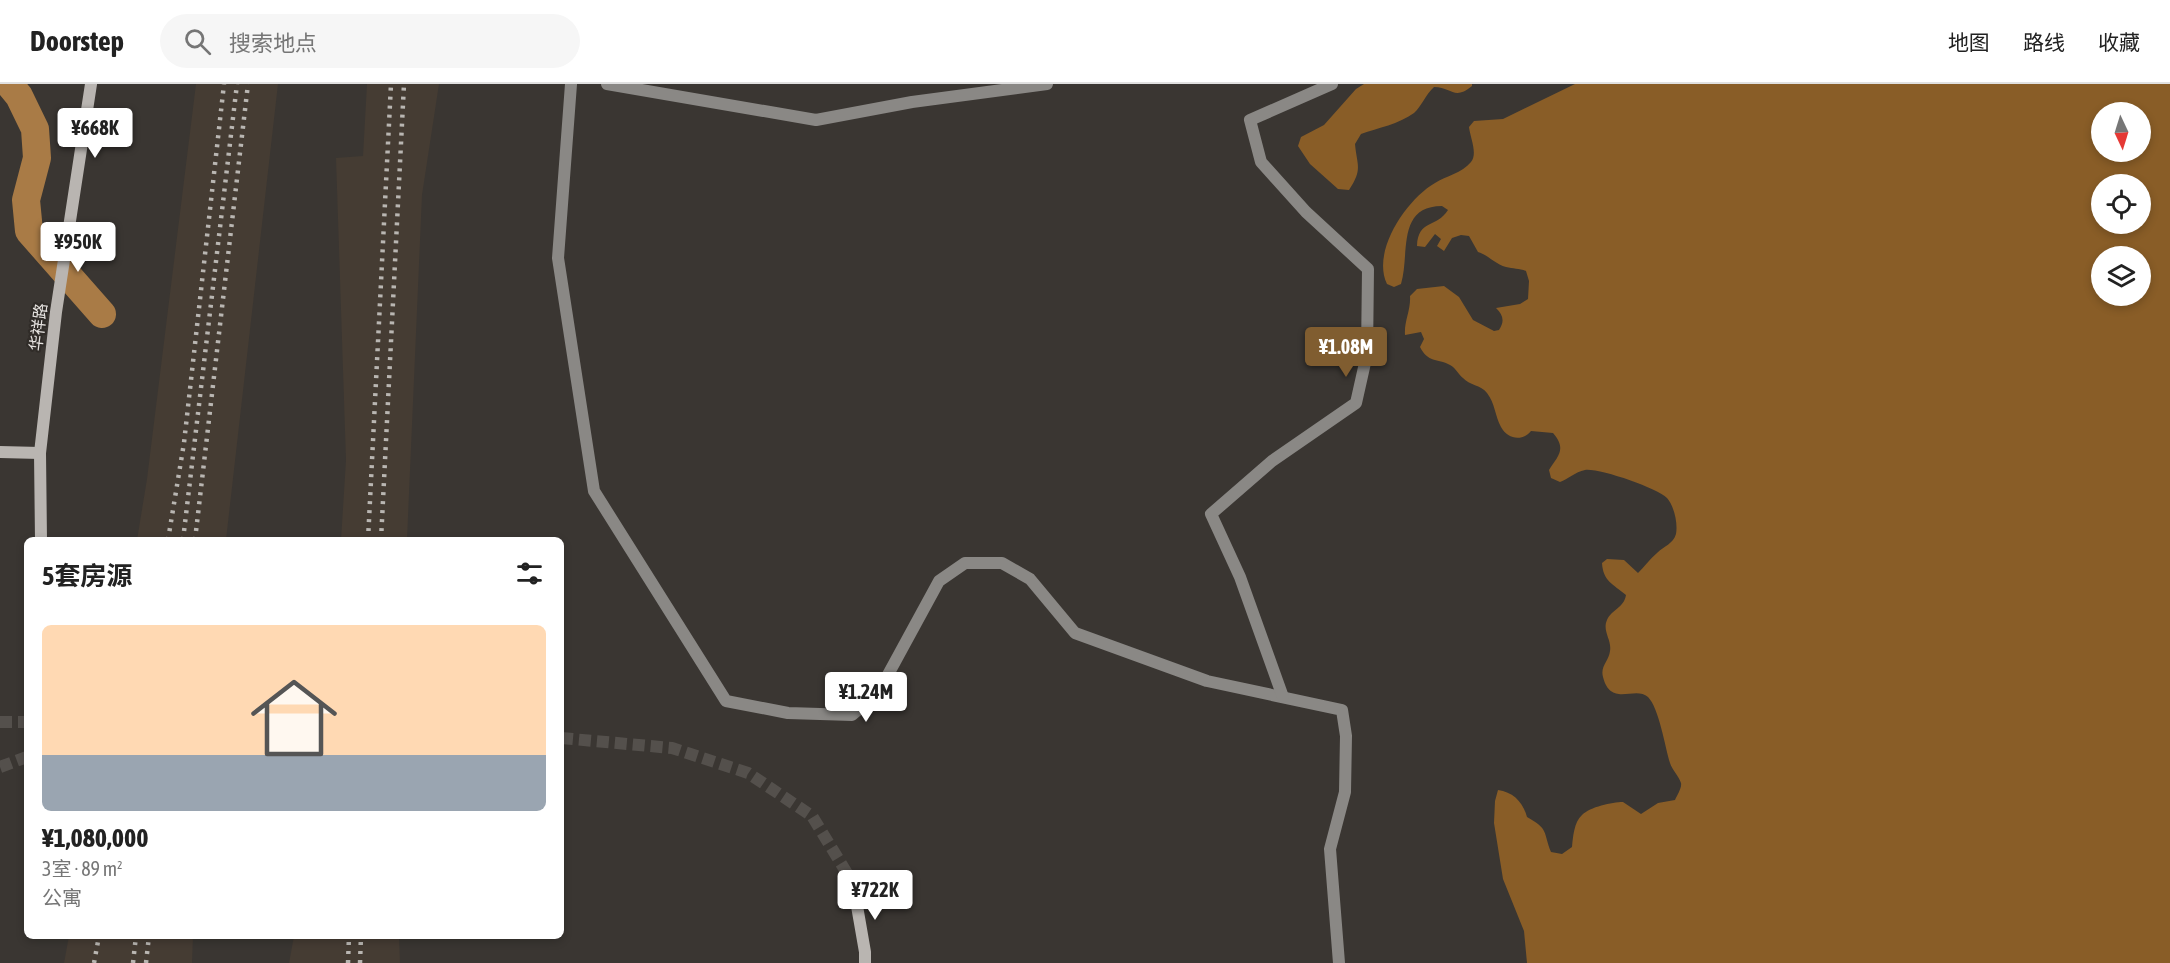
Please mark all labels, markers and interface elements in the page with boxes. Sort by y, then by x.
search box [160,14,580,68]
text: Doorstep [30,25,124,57]
icon: search [181,25,214,58]
text: 搜索地点 [229,30,317,56]
text: 地图 [1948,30,1990,54]
text: 路线 [2023,30,2065,54]
text: 收藏 [2098,30,2140,54]
north arrow [2091,102,2151,162]
map controls [2091,102,2151,306]
pin: ¥668K [53,108,137,159]
text: ¥668K [72,116,118,139]
button: locate [2091,174,2151,234]
pin: ¥950K [36,222,120,273]
text: ¥950K [55,230,101,253]
button: layers [2091,246,2151,306]
street label: 华祥路 [26,302,50,352]
pin: ¥1.08M [1297,327,1395,378]
text: ¥1.08M [1319,335,1373,358]
icon: filters [513,557,546,590]
text: 5套房源 [42,561,132,591]
icon: home [240,664,348,772]
pin: ¥1.24M [817,672,915,723]
text: ¥1.24M [839,680,893,703]
text: ¥1,080,000 [42,823,148,853]
text: 3室 · 89 m² [42,857,123,880]
pin: ¥722K [833,870,917,921]
text: ¥722K [852,878,898,901]
text: 公寓 [42,886,82,909]

